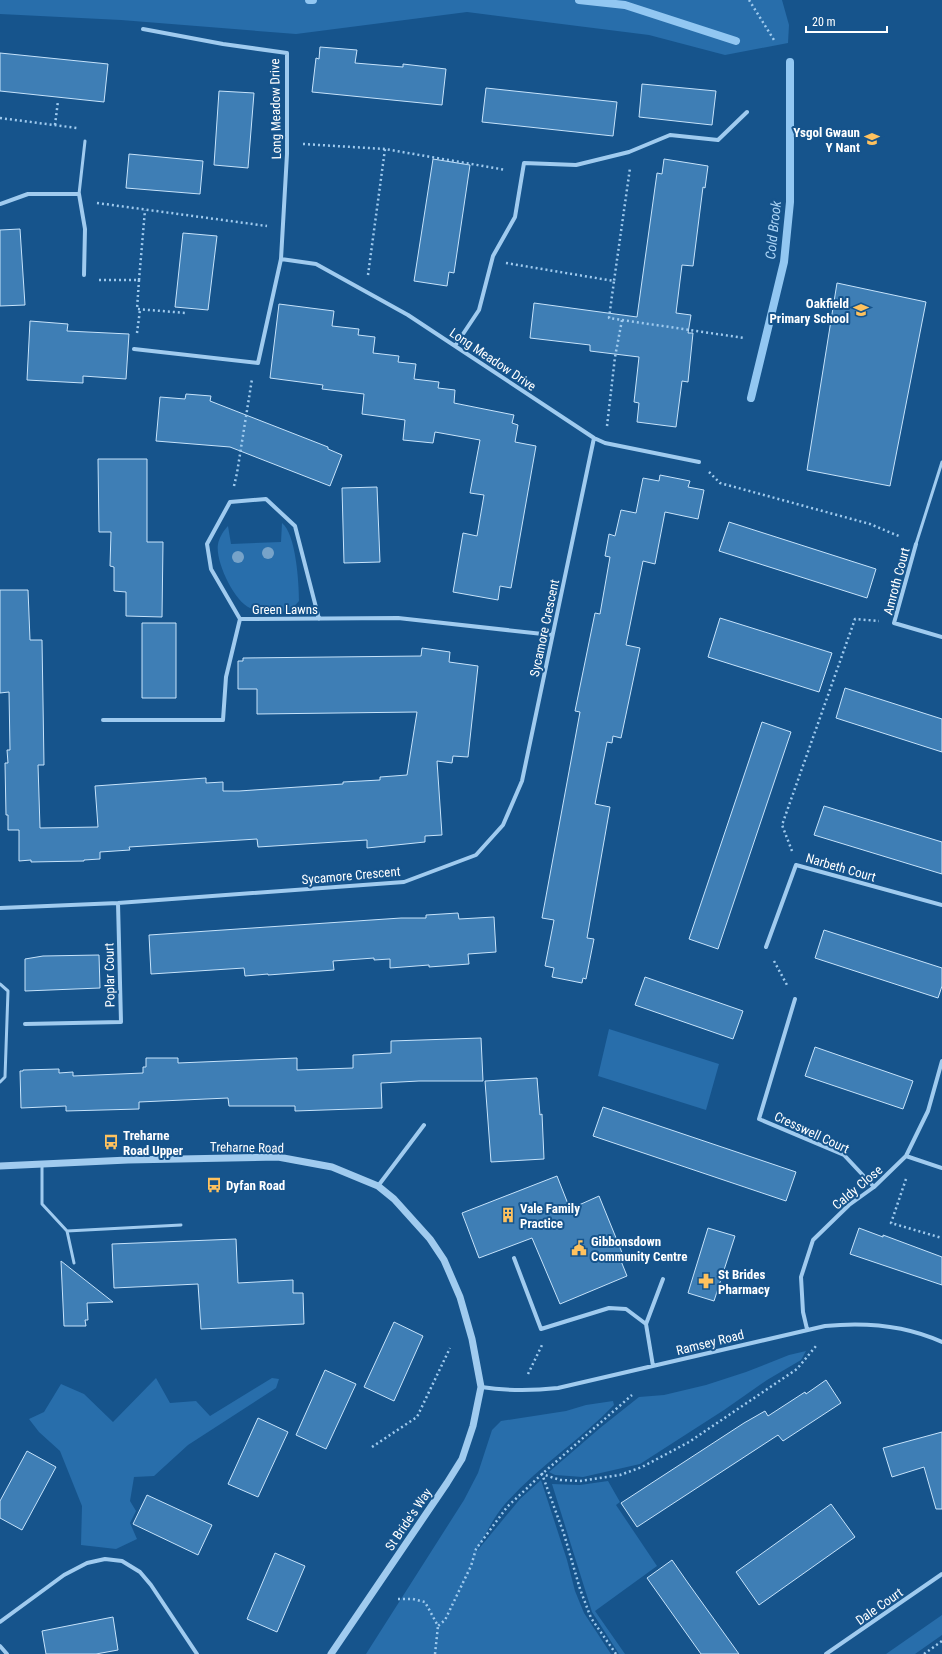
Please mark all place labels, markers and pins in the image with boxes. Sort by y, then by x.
place label: Ysgol Gwaun Y Nant [793,125,860,155]
school or university icon: Ysgol Gwaun Y Nant [863,130,881,148]
place label: Oakfield Primary School [769,296,849,326]
school or university icon: Oakfield Primary School [852,301,870,319]
place label: Treharne Road Upper [123,1128,184,1158]
bus stop icon: Treharne Road Upper [102,1133,120,1151]
bus stop icon: Dyfan Road [205,1176,223,1194]
place label: Dyfan Road [226,1178,285,1193]
place label: Vale Family Practice [520,1201,580,1231]
building icon: Vale Family Practice [499,1206,517,1224]
place label: Gibbonsdown Community Centre [591,1234,687,1264]
public building icon: Gibbonsdown Community Centre [570,1239,588,1257]
place label: St Brides Pharmacy [718,1267,770,1297]
pharmacy icon: St Brides Pharmacy [697,1272,715,1290]

